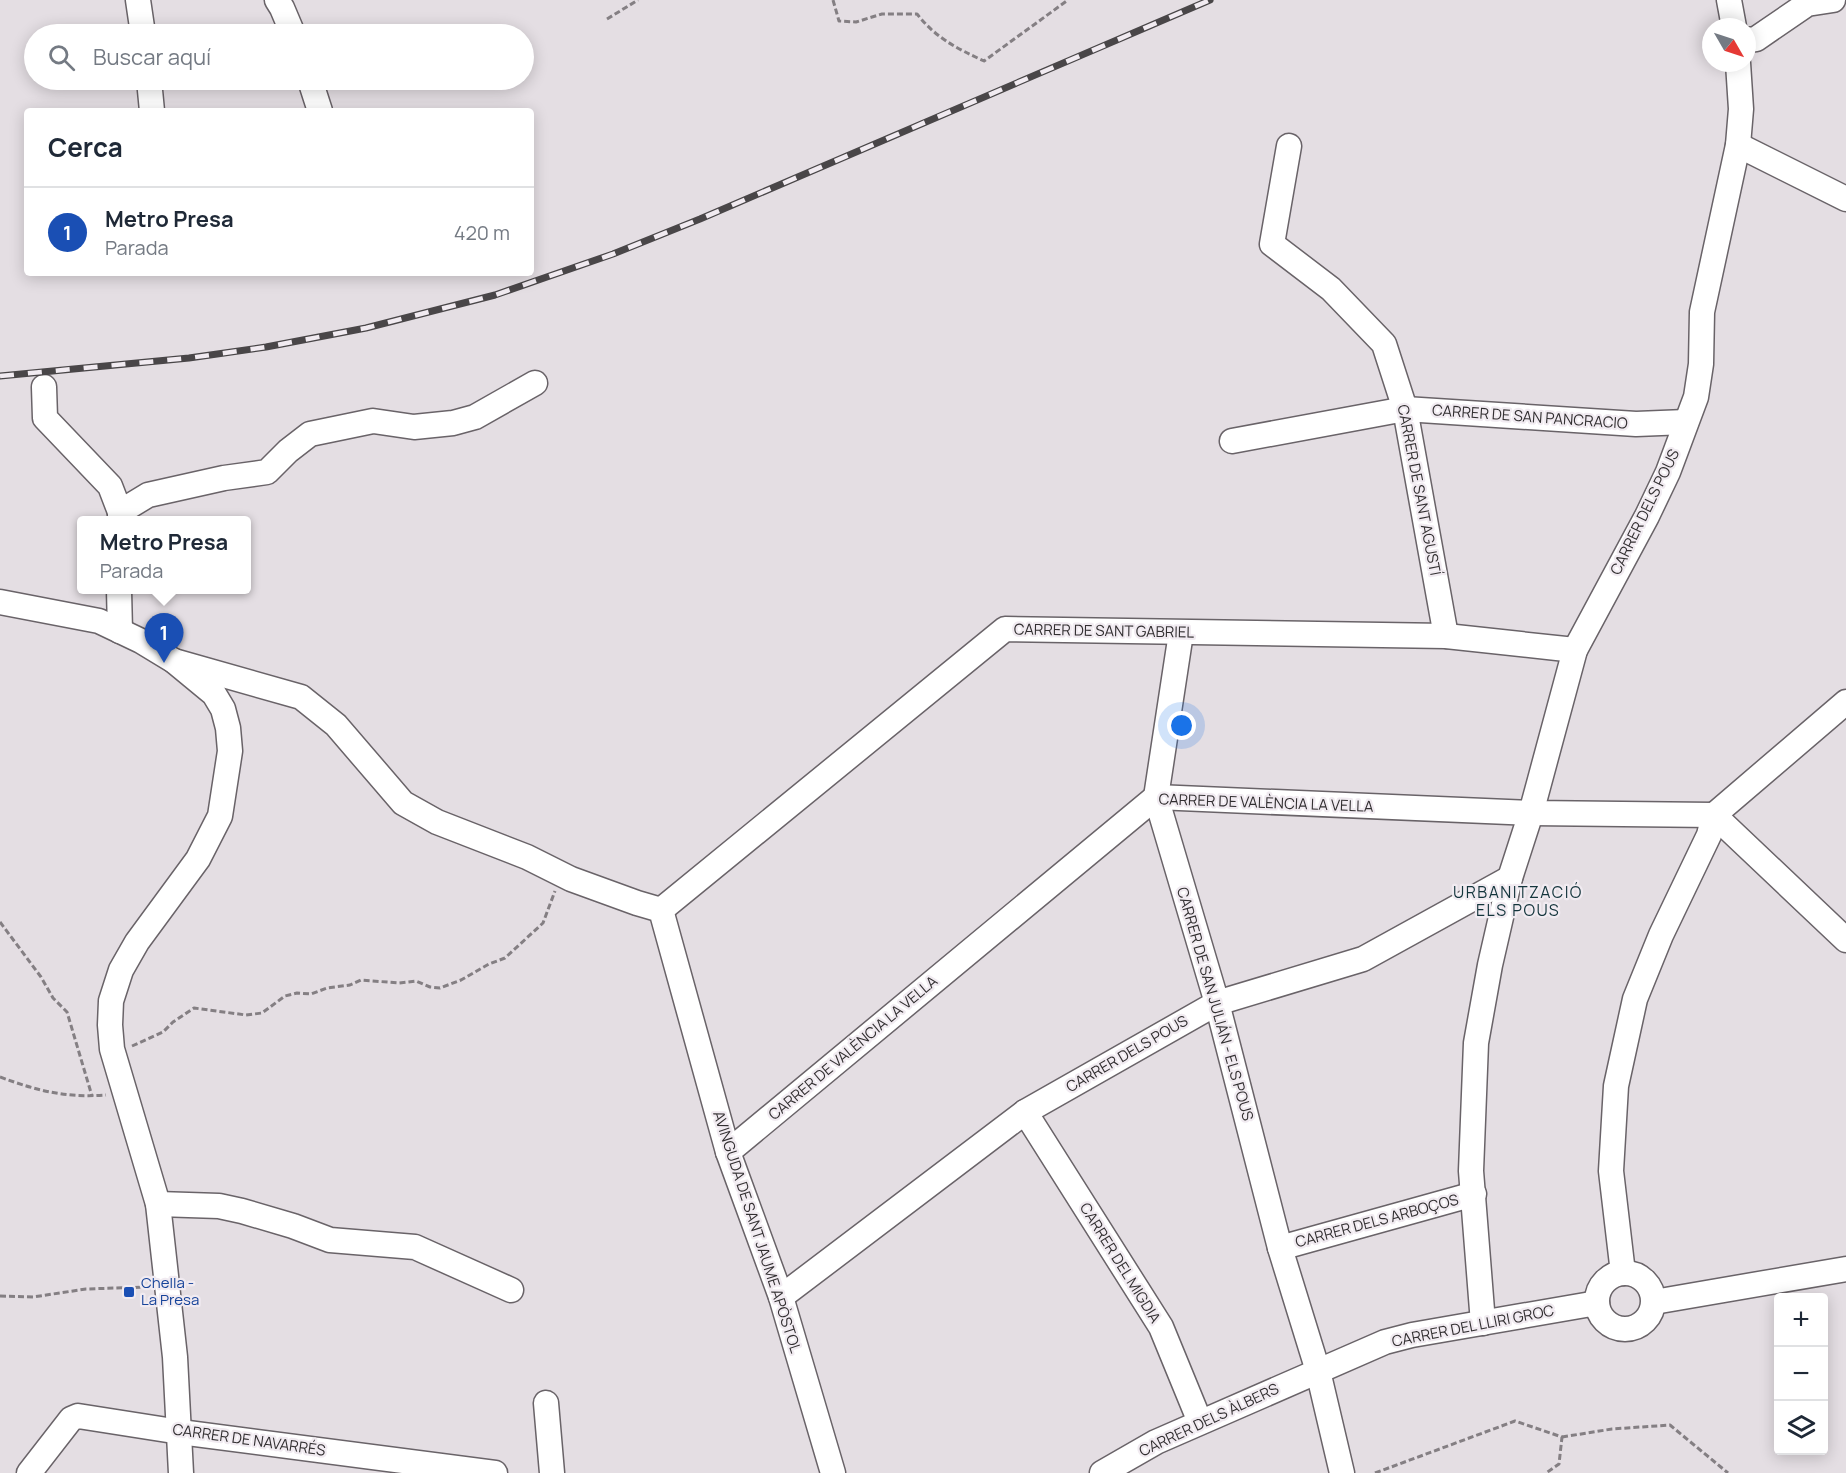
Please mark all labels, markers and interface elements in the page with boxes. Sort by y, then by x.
north arrow [1702,18,1756,72]
search box [24,24,534,90]
icon: search [45,41,78,74]
text: Buscar aquí [93,42,211,72]
text: Cerca [48,129,123,165]
text: Metro Presa [105,204,234,234]
text: 1 [63,219,72,246]
text: 420 m [454,219,510,246]
text: Parada [105,234,169,261]
street label: CARRER DE SAN PANCRACIO [1432,399,1629,434]
street label: CARRER DE SANT AGUSTÍ [1393,403,1446,578]
street label: CARRER DELS POUS [1605,445,1684,578]
popup [77,516,251,594]
text: Metro Presa [100,527,228,557]
text: Parada [100,557,163,584]
pin: 1 [144,614,184,663]
street label: CARRER DE SANT GABRIEL [1014,618,1195,643]
your location [1167,711,1196,740]
street label: CARRER DE VALÈNCIA LA VELLA [1158,788,1374,817]
district label: URBANITZACIÓ ELS POUS [1453,881,1583,921]
street label: CARRER DE SAN JULIÁN - ELS POUS [1172,885,1259,1123]
street label: CARRER DE VALÈNCIA LA VELLA [764,970,942,1125]
street label: CARRER DELS POUS [1062,1010,1192,1097]
street label: AVINGUDA DE SANT JAUME APÒSTOL [708,1108,807,1356]
street label: CARRER DELS ARBOÇOS [1293,1189,1461,1252]
street label: CARRER DEL MIGDIA [1075,1199,1166,1327]
place label: Chella - La Presa [141,1272,199,1310]
marker: Chella - La Presa [122,1285,136,1299]
map controls [1774,1293,1828,1455]
button: + [1774,1293,1828,1347]
street label: CARRER DEL LLIRI GROC [1390,1299,1556,1352]
button: − [1774,1347,1828,1401]
street label: CARRER DELS ÀLBERS [1135,1378,1282,1461]
button: layers [1774,1401,1828,1455]
street label: CARRER DE NAVARRÉS [171,1418,327,1461]

